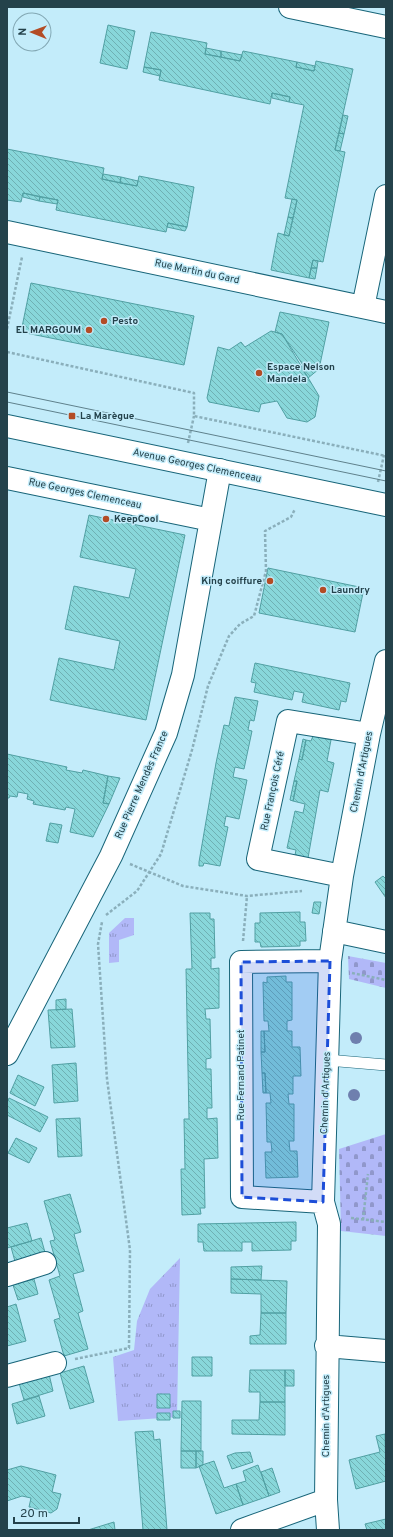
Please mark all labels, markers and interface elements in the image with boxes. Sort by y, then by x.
north arrow [12,12,52,52]
text: N [16,28,30,36]
street label: Rue Martin du Gard [153,257,241,287]
place label: Pesto [112,315,138,328]
marker: Pesto [99,316,109,326]
place label: EL MARGOUM [16,324,81,337]
marker: EL MARGOUM [84,325,94,335]
place label: Espace Nelson Mandela [267,361,335,386]
marker: Espace Nelson Mandela [254,368,264,378]
place label: La Marègue [80,410,135,423]
marker: La Marègue [67,411,77,421]
street label: Avenue Georges Clemenceau [132,446,262,486]
street label: Rue Georges Clemenceau [27,476,143,512]
place label: KeepCool [114,513,158,526]
marker: KeepCool [101,514,111,524]
place label: King coiffure [201,575,262,588]
marker: King coiffure [265,576,275,586]
place label: Laundry [331,584,370,597]
marker: Laundry [318,585,328,595]
street label: Rue Pierre Mendès France [112,729,172,841]
street label: Chemin d'Artigues [348,730,376,814]
street label: Rue François Céré [258,750,288,832]
street label: Rue Fernand Patinet [235,1029,248,1120]
street label: Chemin d'Artigues [318,1051,334,1135]
street label: Chemin d'Artigues [320,1374,333,1457]
scale bar [14,1499,79,1525]
text: 20 m [20,1506,48,1522]

